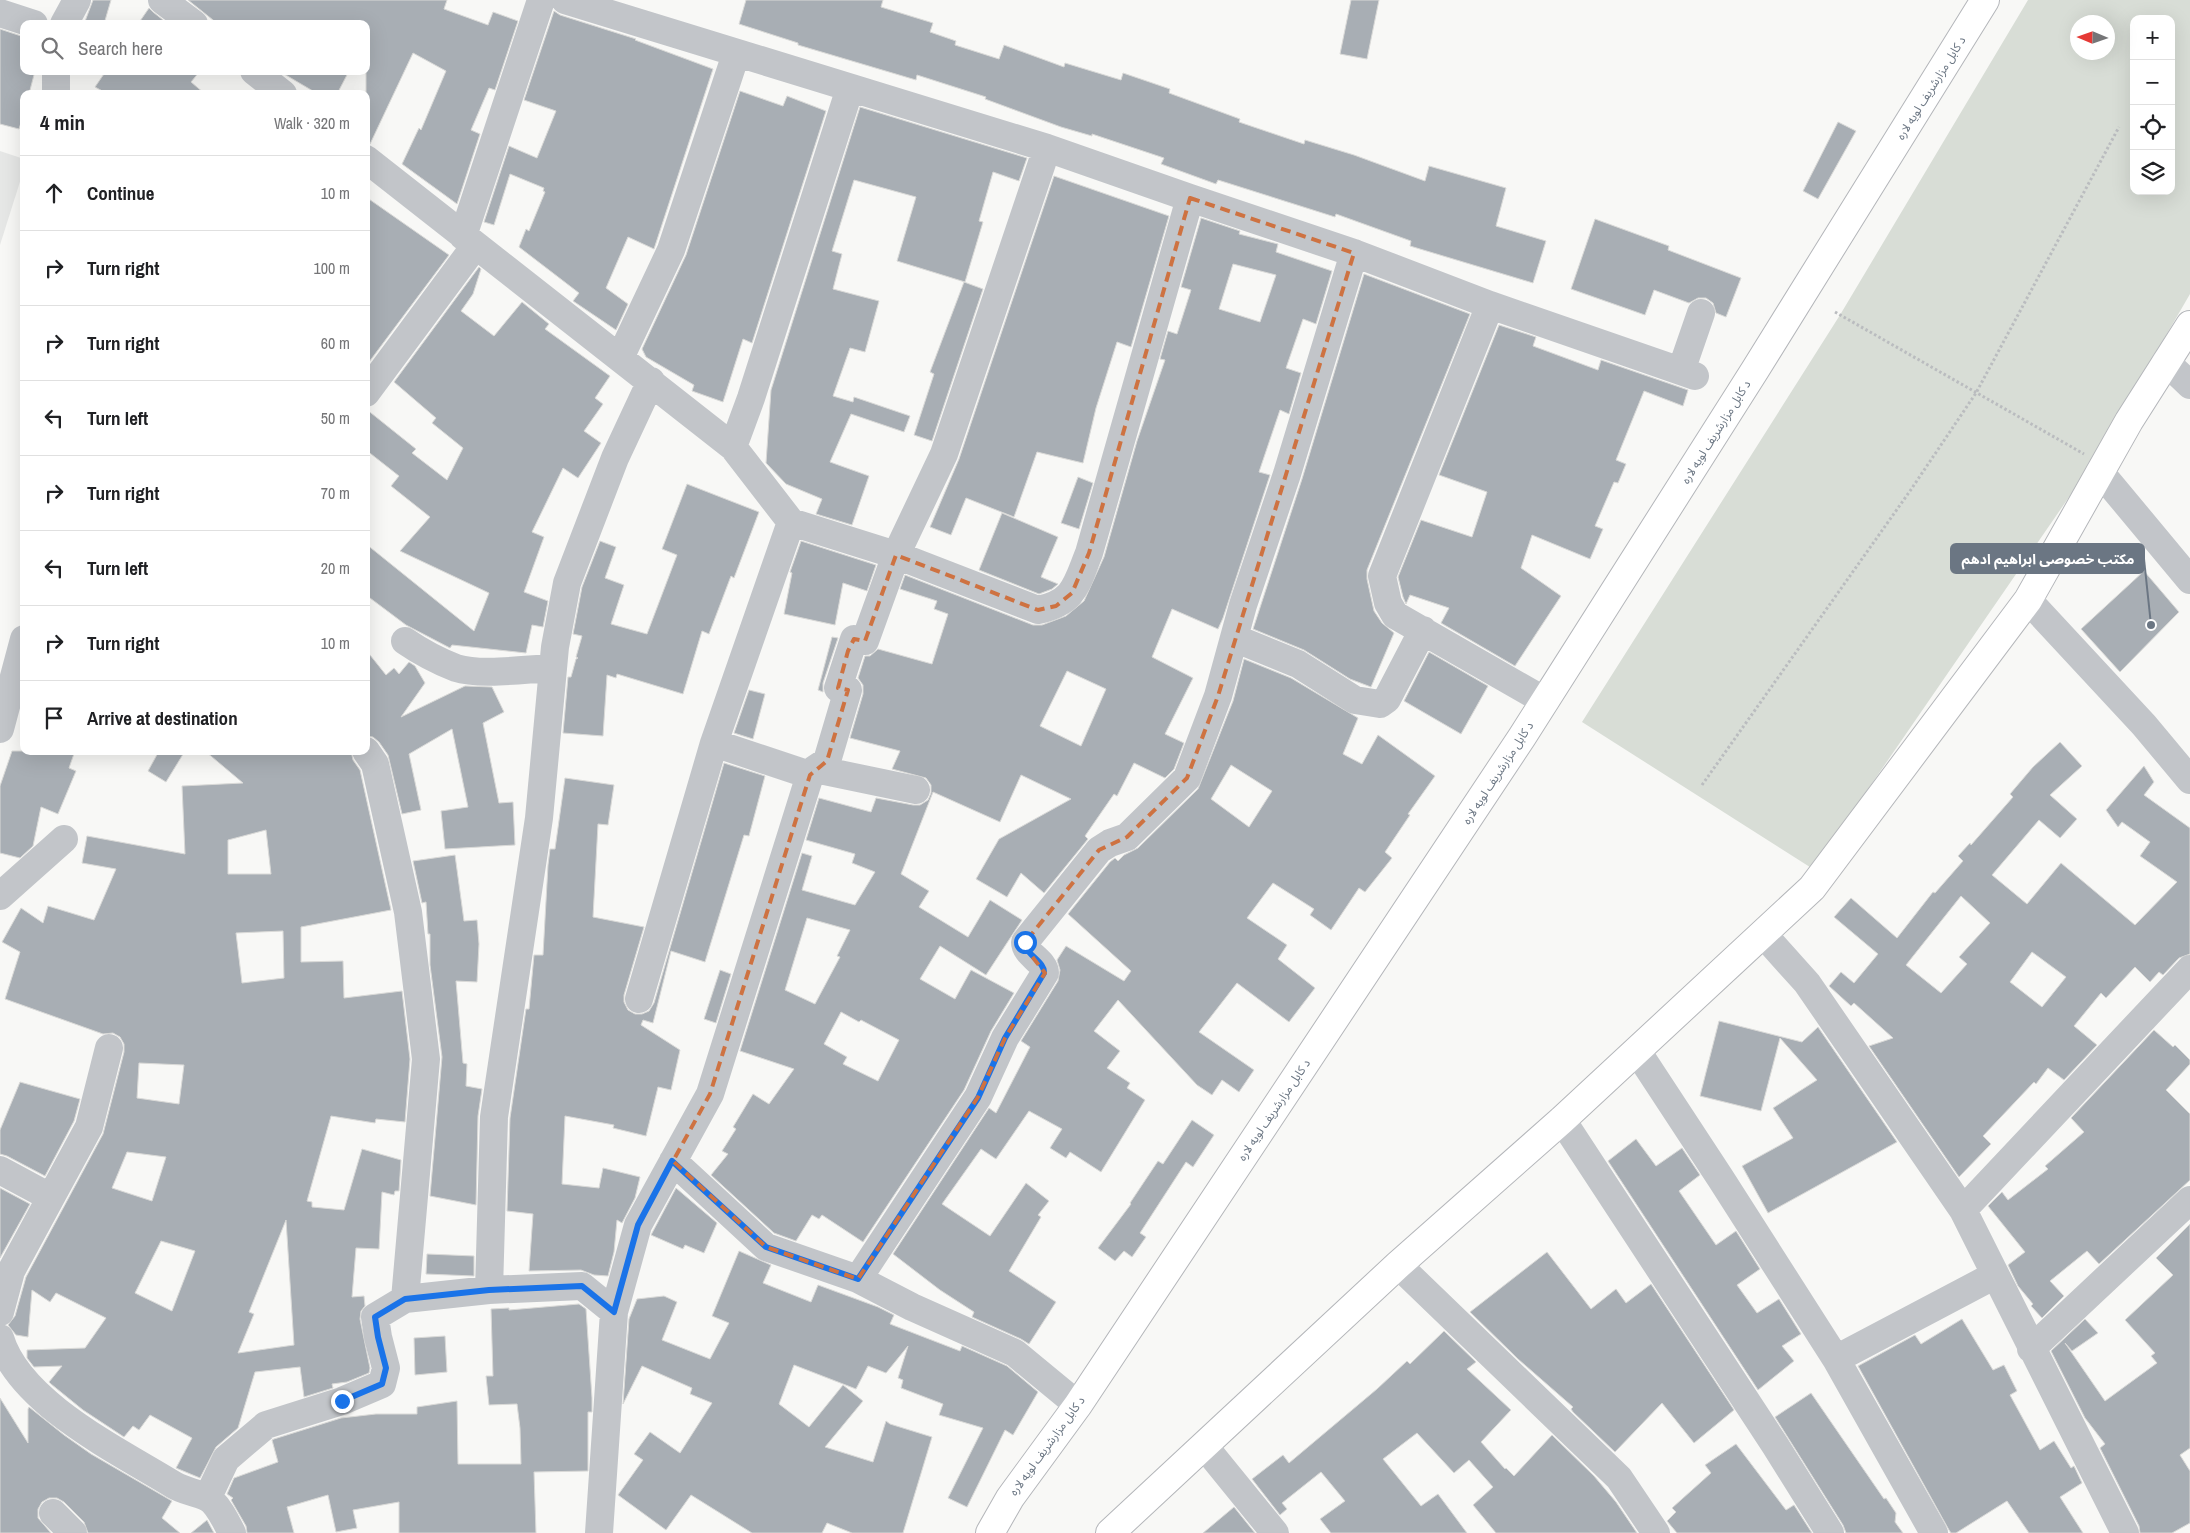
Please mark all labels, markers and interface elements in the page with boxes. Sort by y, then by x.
north arrow [2070,15,2115,60]
map controls [2130,15,2175,195]
button: + [2130,15,2175,60]
search box [20,20,370,75]
street label: د کابل مزارشریف لویه لاره [1893,33,1970,143]
icon: search [38,34,66,62]
text: Search here [78,35,163,61]
button: − [2130,60,2175,105]
button: locate [2130,105,2175,150]
text: 4 min [40,108,85,137]
text: Walk · 320 m [274,112,350,134]
button: layers [2130,150,2175,195]
icon: ahead [40,179,68,207]
text: Continue [87,180,155,206]
text: 10 m [321,182,350,204]
icon: right [40,254,68,282]
text: Turn right [87,255,159,281]
text: 100 m [314,257,350,279]
icon: right [40,329,68,357]
text: Turn right [87,330,159,356]
text: 60 m [321,332,350,354]
street label: د کابل مزارشریف لویه لاره [1678,377,1755,487]
icon: left [40,404,68,432]
text: Turn left [87,405,148,431]
text: 50 m [321,407,350,429]
icon: right [40,479,68,507]
text: Turn right [87,480,159,506]
text: 70 m [321,482,350,504]
callout: مکتب خصوصی ابراهیم ادهم [1951,544,2144,573]
text: مکتب خصوصی ابراهیم ادهم [1962,550,2134,570]
icon: left [40,554,68,582]
text: Turn left [87,555,148,581]
text: 20 m [321,557,350,579]
icon: right [40,629,68,657]
text: Turn right [87,630,159,656]
text: 10 m [321,632,350,654]
icon: arrive [40,704,68,732]
text: Arrive at destination [87,705,238,731]
street label: د کابل مزارشریف لویه لاره [1459,718,1537,827]
route start [1014,931,1037,954]
street label: د کابل مزارشریف لویه لاره [1234,1056,1314,1164]
route end [331,1390,354,1413]
street label: د کابل مزارشریف لویه لاره [1005,1393,1089,1499]

